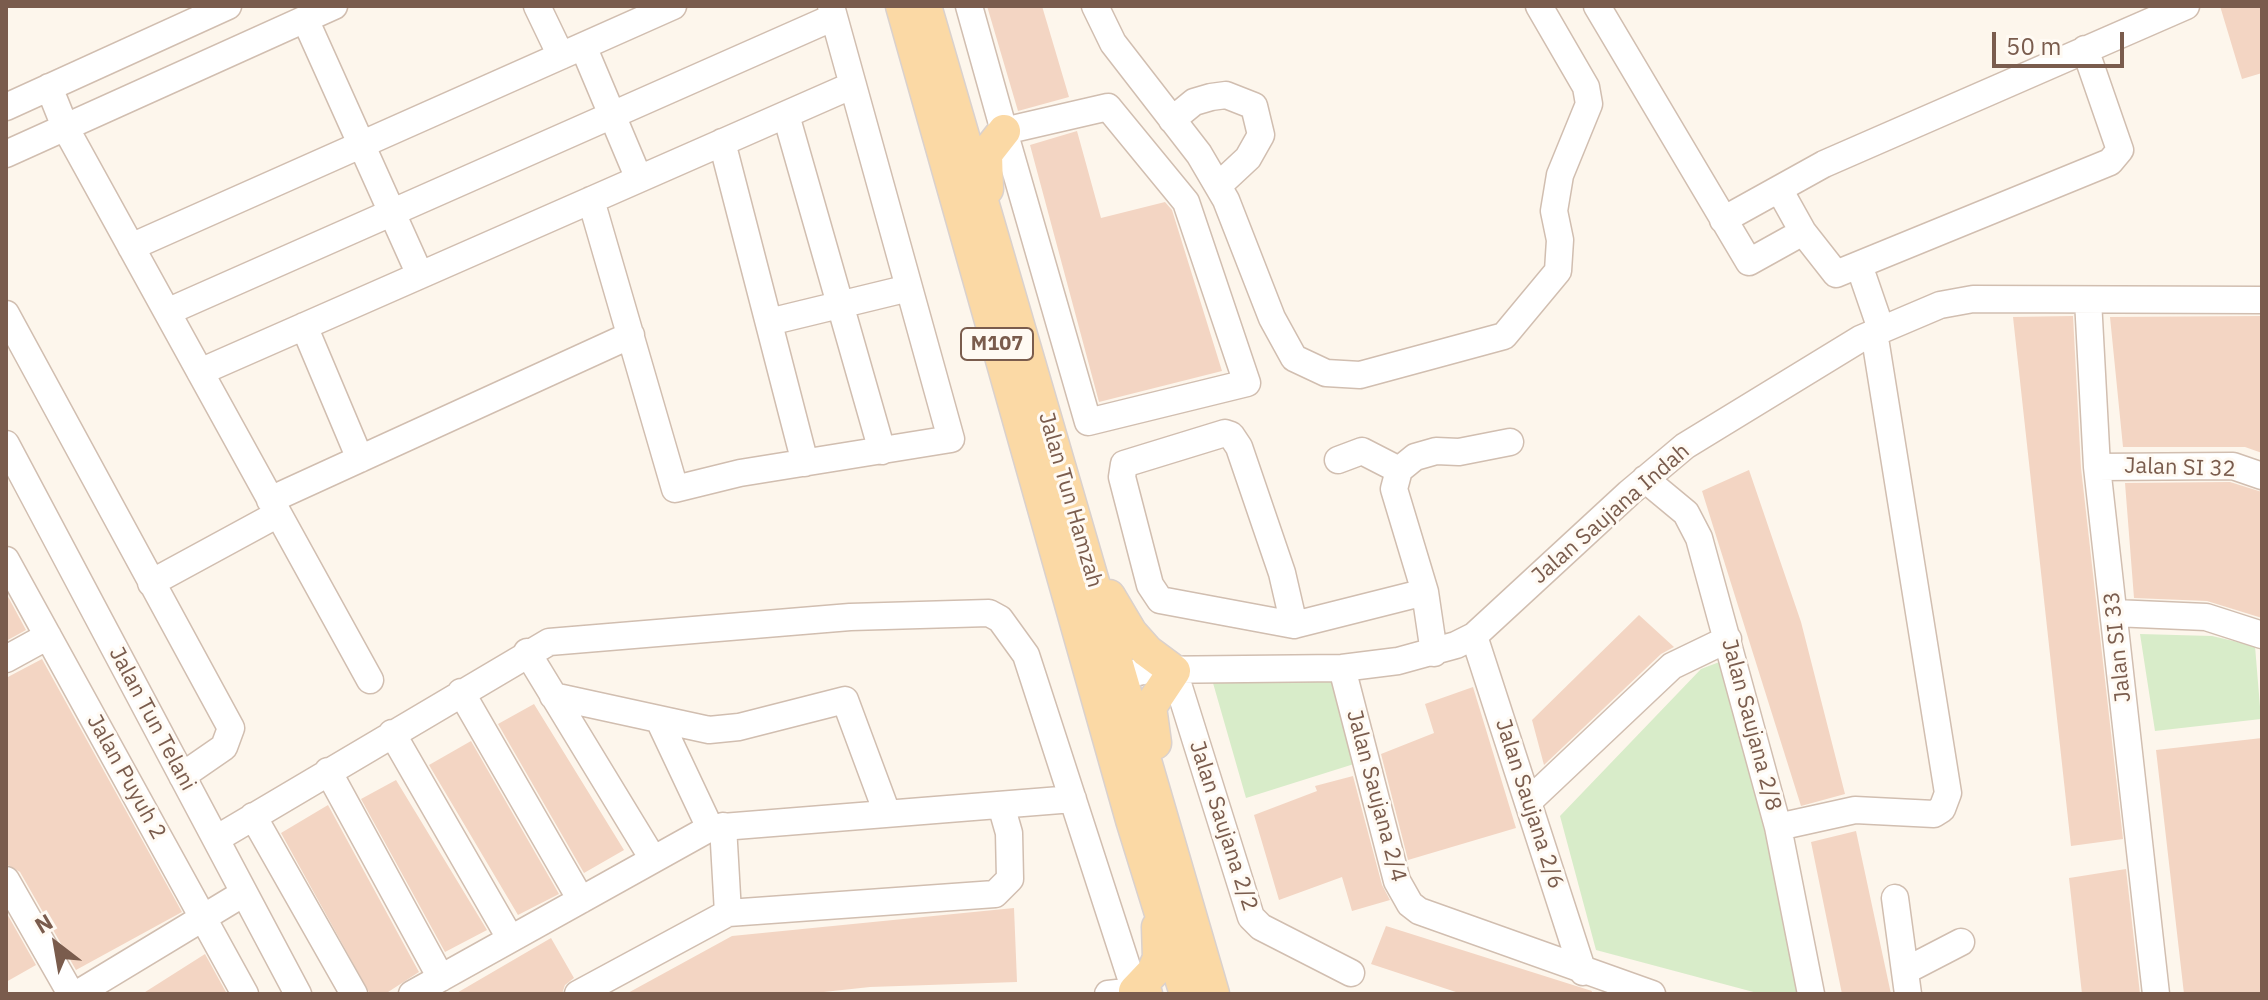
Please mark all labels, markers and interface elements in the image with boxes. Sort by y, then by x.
scale bar [1996,16,2128,66]
text: 50 m [2006,30,2061,62]
road number: M107 [961,328,1033,360]
street label: Jalan Tun Hamzah [1032,409,1108,591]
street label: Jalan Saujana Indah [1527,438,1695,590]
street label: Jalan SI 32 [2124,453,2236,483]
street label: Jalan SI 33 [2099,590,2137,704]
street label: Jalan Saujana 2/8 [1715,636,1787,814]
street label: Jalan Tun Telani [103,643,201,795]
street label: Jalan Saujana 2/4 [1340,707,1412,885]
street label: Jalan Puyuh 2 [81,710,171,844]
street label: Jalan Saujana 2/6 [1489,716,1569,892]
street label: Jalan Saujana 2/2 [1183,738,1263,914]
north arrow [16,904,96,984]
text: N [29,906,58,940]

